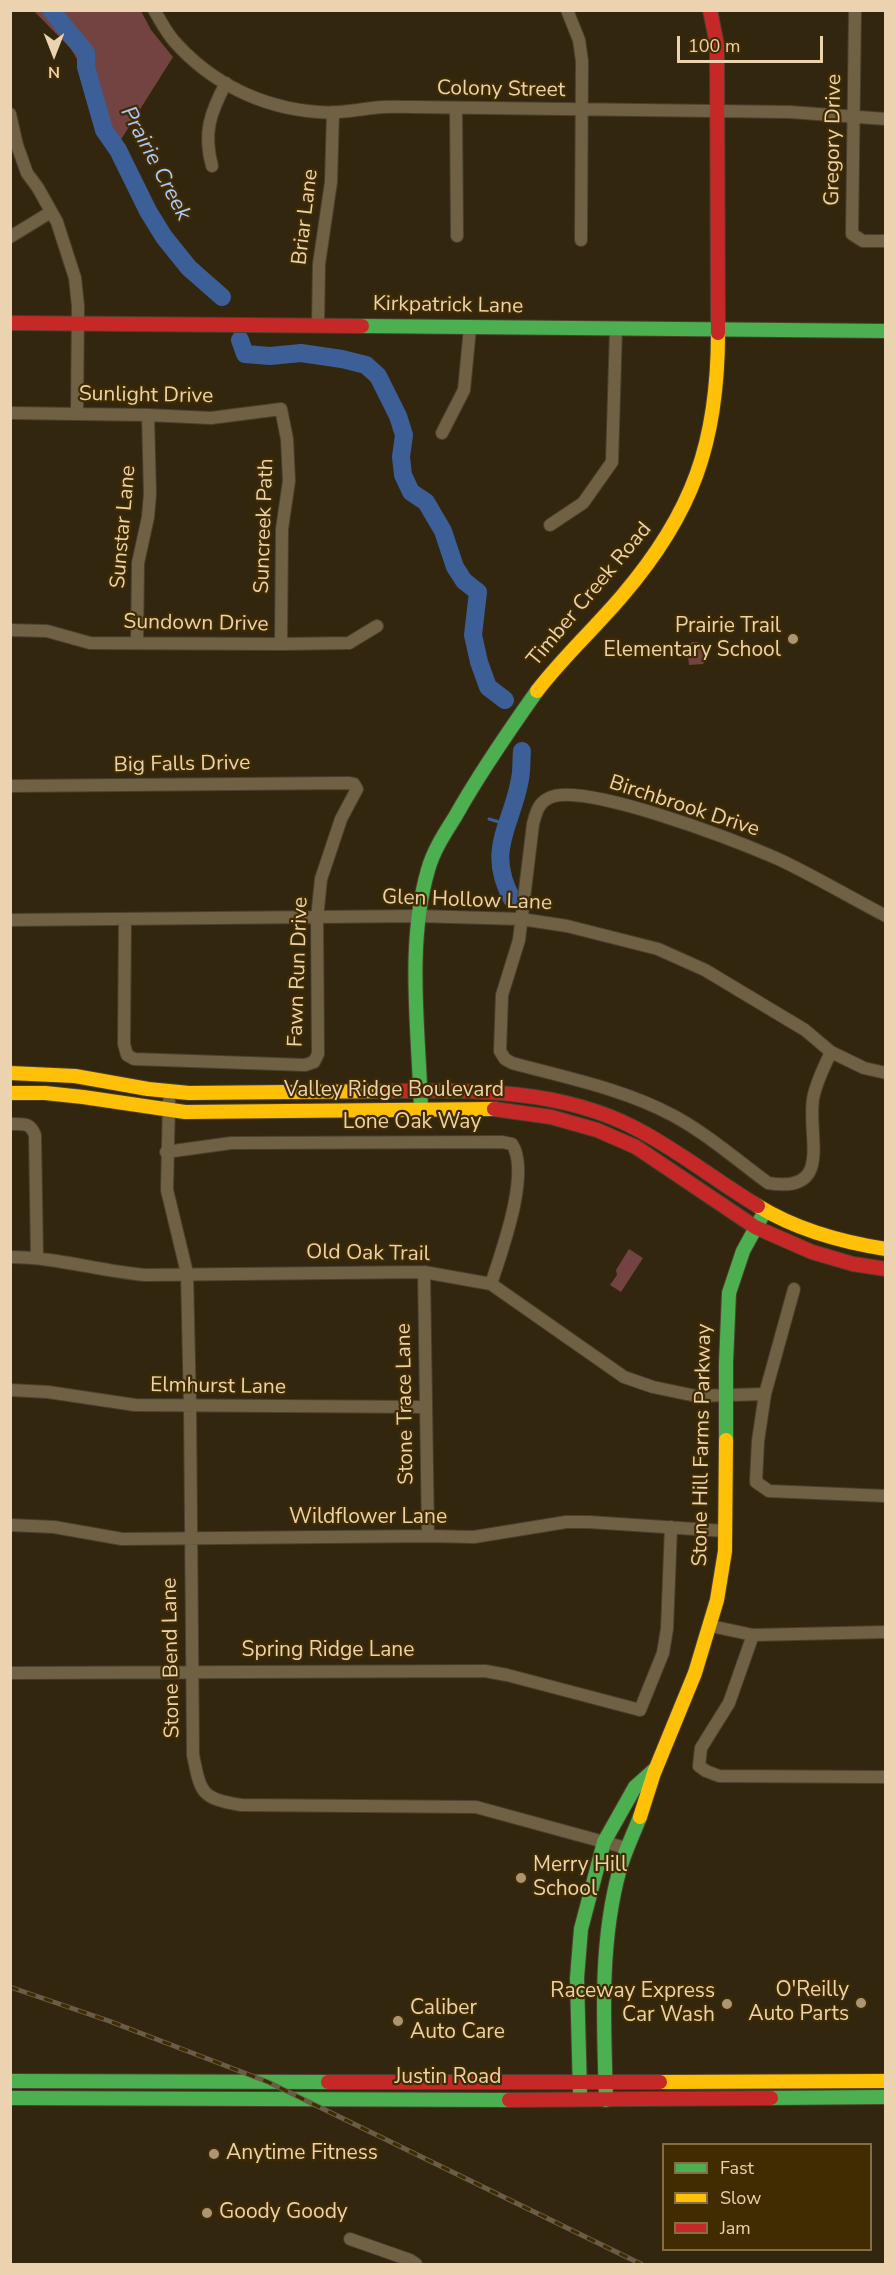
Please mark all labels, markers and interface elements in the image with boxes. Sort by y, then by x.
north arrow [24,24,84,84]
scale bar [680,24,826,62]
text: 100 m [688,34,740,58]
text: N [48,61,60,83]
street label: Gregory Drive [820,74,848,206]
street label: Colony Street [437,76,565,104]
water label: Prairie Creek [114,102,196,226]
street label: Briar Lane [288,168,324,266]
street label: Kirkpatrick Lane [373,292,523,320]
street label: Sunlight Drive [79,382,213,410]
street label: Suncreek Path [250,458,280,594]
street label: Sunstar Lane [106,464,142,590]
street label: Timber Creek Road [522,518,658,672]
street label: Sundown Drive [123,610,269,638]
place label: Prairie Trail Elementary School [603,614,781,664]
marker: Prairie Trail Elementary School [786,632,800,646]
street label: Big Falls Drive [113,751,251,779]
street label: Birchbrook Drive [606,771,762,843]
street label: Glen Hollow Lane [382,885,552,917]
street label: Fawn Run Drive [284,897,314,1047]
street label: Valley Ridge Boulevard [284,1078,504,1104]
street label: Lone Oak Way [343,1110,481,1136]
street label: Old Oak Trail [306,1240,430,1268]
street label: Stone Trace Lane [392,1323,420,1485]
street label: Stone Hill Farms Parkway [688,1323,718,1567]
street label: Elmhurst Lane [150,1373,286,1401]
street label: Wildflower Lane [289,1505,447,1531]
street label: Stone Bend Lane [158,1577,186,1739]
street label: Spring Ridge Lane [242,1638,414,1664]
place label: Merry Hill School [533,1853,627,1903]
marker: Merry Hill School [514,1871,528,1885]
place label: O'Reilly Auto Parts [748,1978,849,2028]
place label: Raceway Express Car Wash [550,1979,715,2029]
place label: Caliber Auto Care [410,1996,505,2046]
marker: O'Reilly Auto Parts [854,1996,868,2010]
marker: Raceway Express Car Wash [720,1997,734,2011]
marker: Caliber Auto Care [391,2014,405,2028]
street label: Justin Road [395,2065,501,2091]
place label: Anytime Fitness [226,2141,378,2167]
legend [662,2143,872,2251]
marker: Anytime Fitness [207,2147,221,2161]
text: Fast [720,2156,754,2180]
text: Slow [720,2186,761,2210]
place label: Goody Goody [219,2200,348,2226]
marker: Goody Goody [200,2206,214,2220]
text: Jam [720,2216,751,2240]

